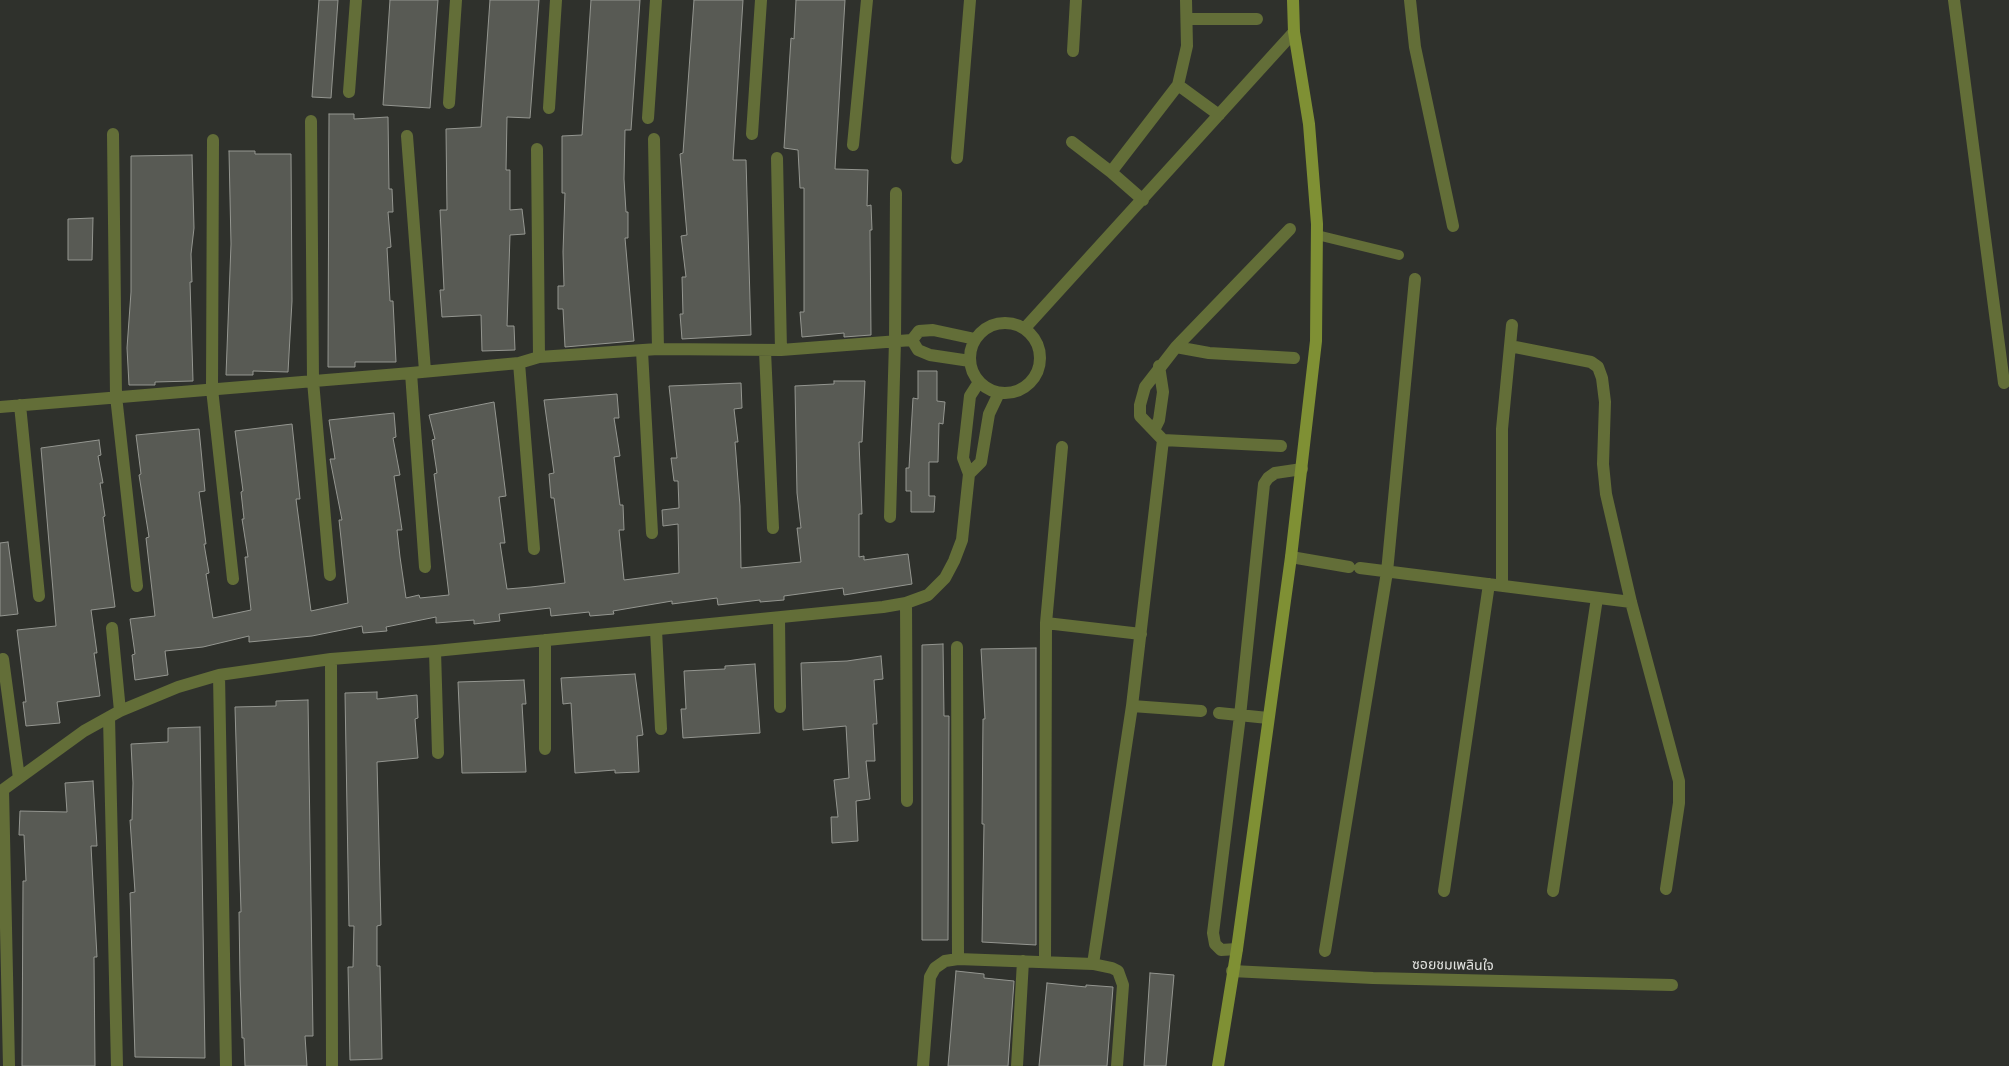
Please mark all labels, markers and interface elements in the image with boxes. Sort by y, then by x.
street label: ซอยชมเพลินใจ [1412,956,1494,974]

